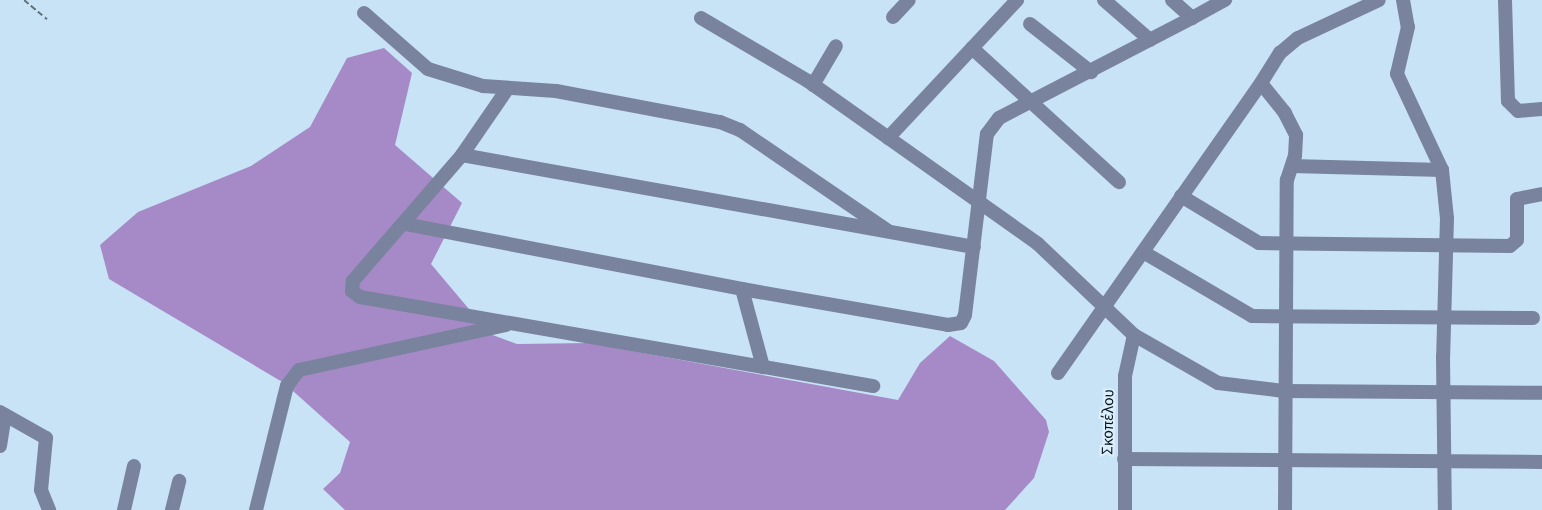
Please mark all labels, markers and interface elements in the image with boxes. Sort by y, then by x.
street label: Σκοπέλου [1098,389,1118,455]

